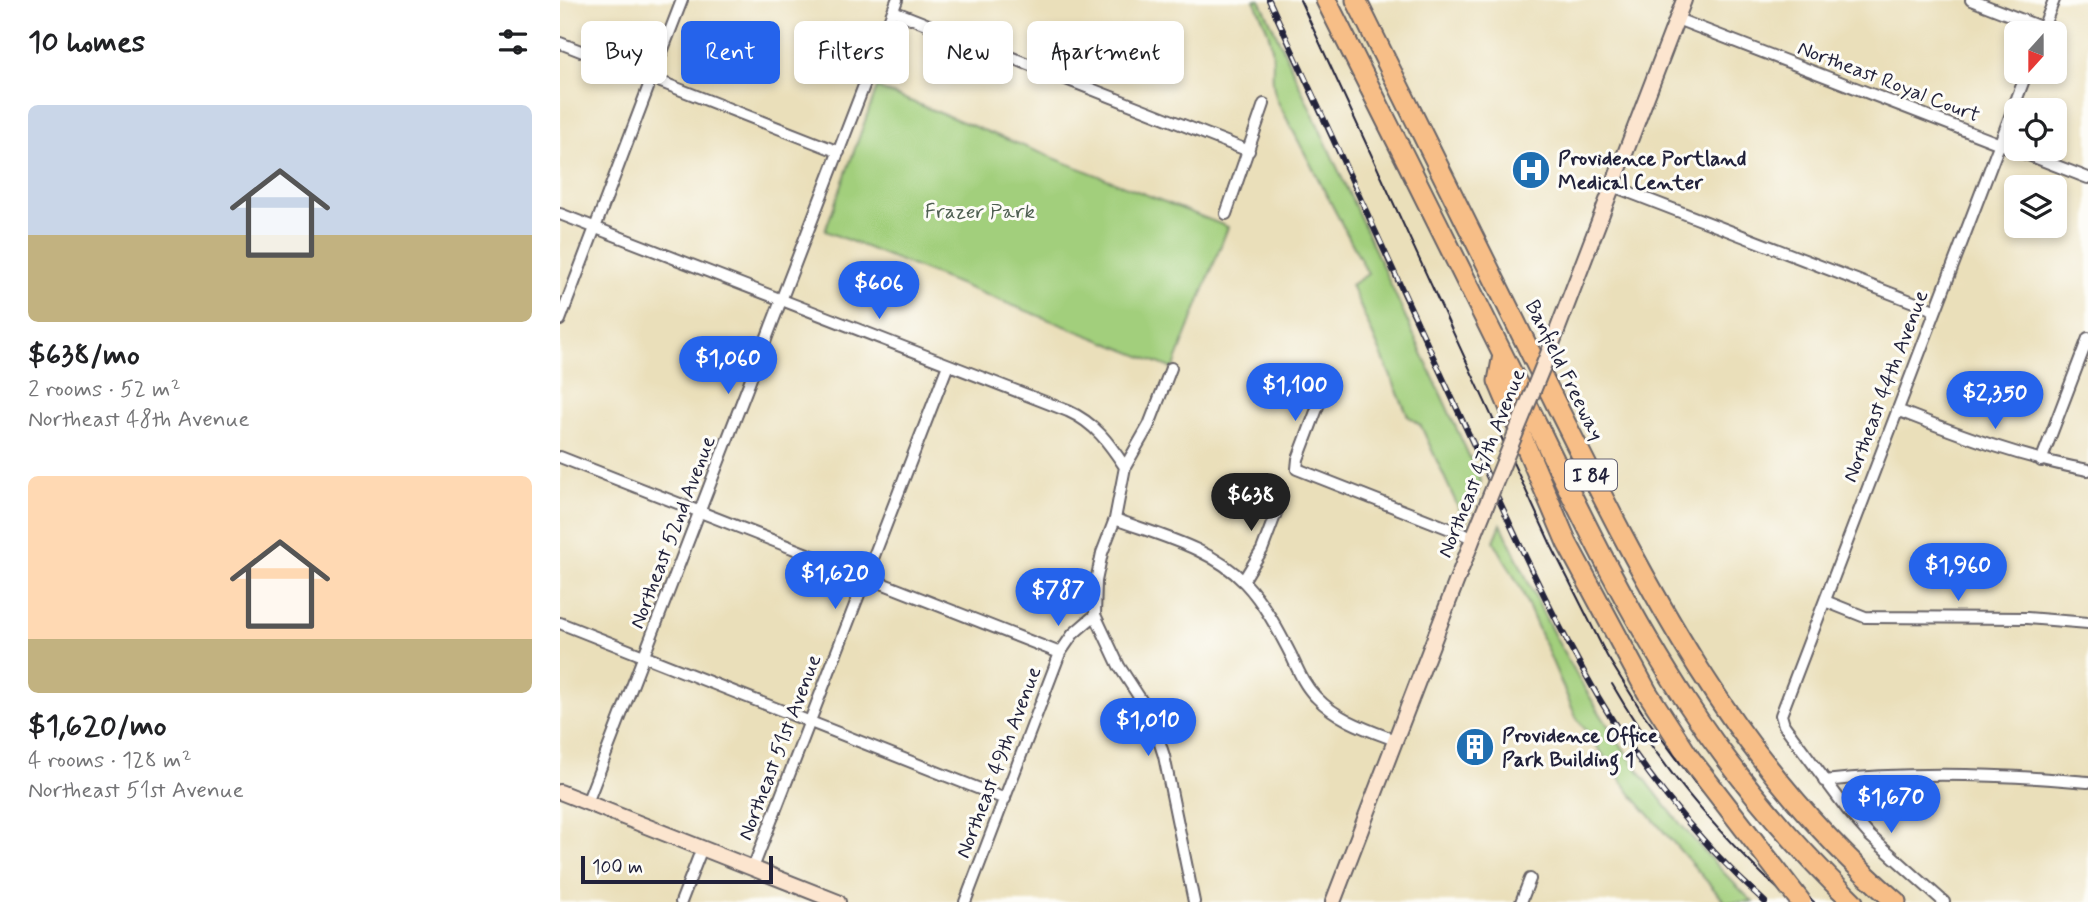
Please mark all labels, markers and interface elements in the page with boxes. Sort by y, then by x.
chip: Buy [581,21,667,84]
chip: Rent [681,21,780,84]
chip: Filters [794,21,909,84]
chip: New [923,21,1013,84]
chip: Apartment [1027,21,1184,84]
north arrow [2004,21,2067,84]
map controls [2004,21,2067,238]
text: 10 homes [28,23,145,62]
icon: filters [494,23,532,61]
street label: Northeast Royal Court [1793,34,1984,130]
button: locate [2004,98,2067,161]
place label: Providence Portland Medical Center [1558,145,1746,197]
hospital icon: Providence Portland Medical Center [1510,149,1552,191]
icon: home [217,150,343,276]
button: layers [2004,175,2067,238]
park label: Frazer Park [925,198,1036,226]
pin: $606 [838,262,920,321]
text: $606 [854,269,904,299]
street label: Northeast 44th Avenue [1836,286,1935,486]
street label: Banfield Freeway [1518,295,1610,445]
text: $638/mo [28,336,140,375]
pin: $1,060 [671,336,785,396]
text: $1,060 [695,344,761,374]
pin: $1,100 [1238,364,1352,423]
street label: Northeast 47th Avenue [1431,365,1533,562]
text: $1,100 [1262,371,1328,401]
pin: $2,350 [1938,372,2052,431]
text: 2 rooms · 52 m² [28,375,181,405]
text: $2,350 [1962,379,2028,409]
text: Northeast 48th Avenue [28,405,250,435]
street label: Northeast 52nd Avenue [623,432,723,633]
road number: I 84 [1565,460,1617,490]
pin: $638 [1210,474,1292,533]
text: $638 [1227,481,1275,511]
icon: home [217,521,343,647]
pin: $1,960 [1901,544,2015,603]
text: $1,960 [1925,551,1991,581]
pin: $1,620 [778,552,892,611]
text: $1,620 [801,559,869,589]
pin: $787 [1017,568,1099,628]
text: $787 [1032,576,1084,606]
street label: Northeast 51st Avenue [732,650,828,844]
street label: Northeast 49th Avenue [949,662,1048,862]
pin: $1,010 [1091,698,1205,758]
text: $1,010 [1116,706,1180,736]
text: $1,620/mo [28,707,167,746]
place label: Providence Office Park Building 1 [1502,722,1659,776]
building icon: Providence Office Park Building 1 [1454,726,1496,768]
text: 4 rooms · 128 m² [28,746,192,776]
text: Northeast 51st Avenue [28,776,244,806]
pin: $1,670 [1834,776,1948,835]
text: $1,670 [1857,783,1925,813]
scale bar [581,853,774,885]
text: 100 m [592,855,643,880]

